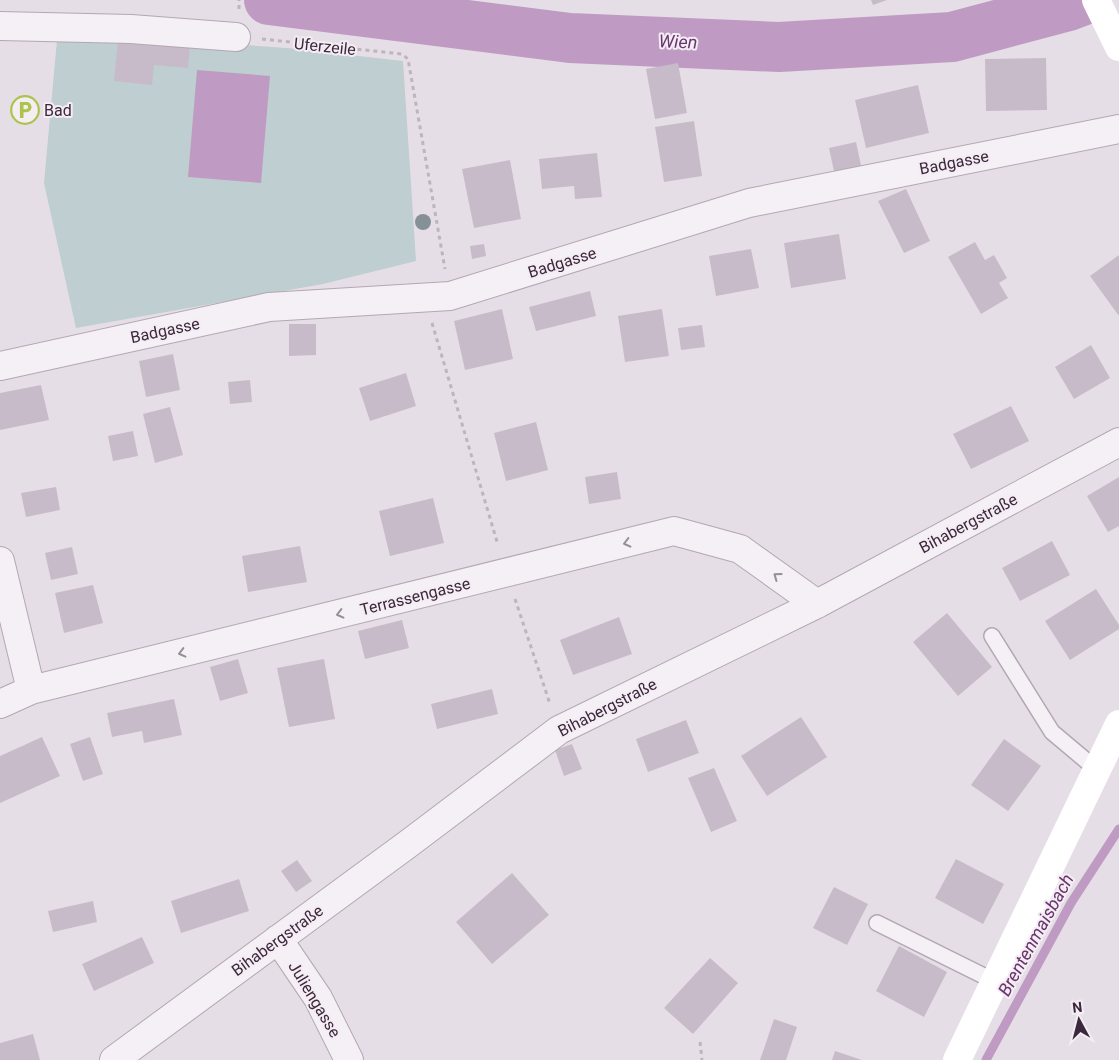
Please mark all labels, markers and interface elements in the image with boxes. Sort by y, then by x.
water label: Wien [658,30,698,53]
street label: Uferzeile [293,34,357,59]
parking icon: Bad [10,95,40,125]
place label: Bad [44,101,72,120]
street label: Badgasse [918,146,990,179]
street label: Badgasse [526,243,599,282]
street label: Badgasse [129,314,202,347]
street label: Bihabergstraße [916,490,1021,557]
one-way arrow [623,537,632,548]
one-way arrow [773,573,783,582]
street label: Terrassengasse [358,574,472,619]
one-way arrow [336,608,345,619]
one-way arrow [178,647,187,658]
street label: Bihabergstraße [555,674,660,741]
water label: Brentenmaisbach [993,870,1078,999]
street label: Bihabergstraße [228,901,327,980]
street label: Juliengasse [284,958,345,1041]
north arrow [1054,995,1104,1045]
text: N [1072,999,1083,1016]

